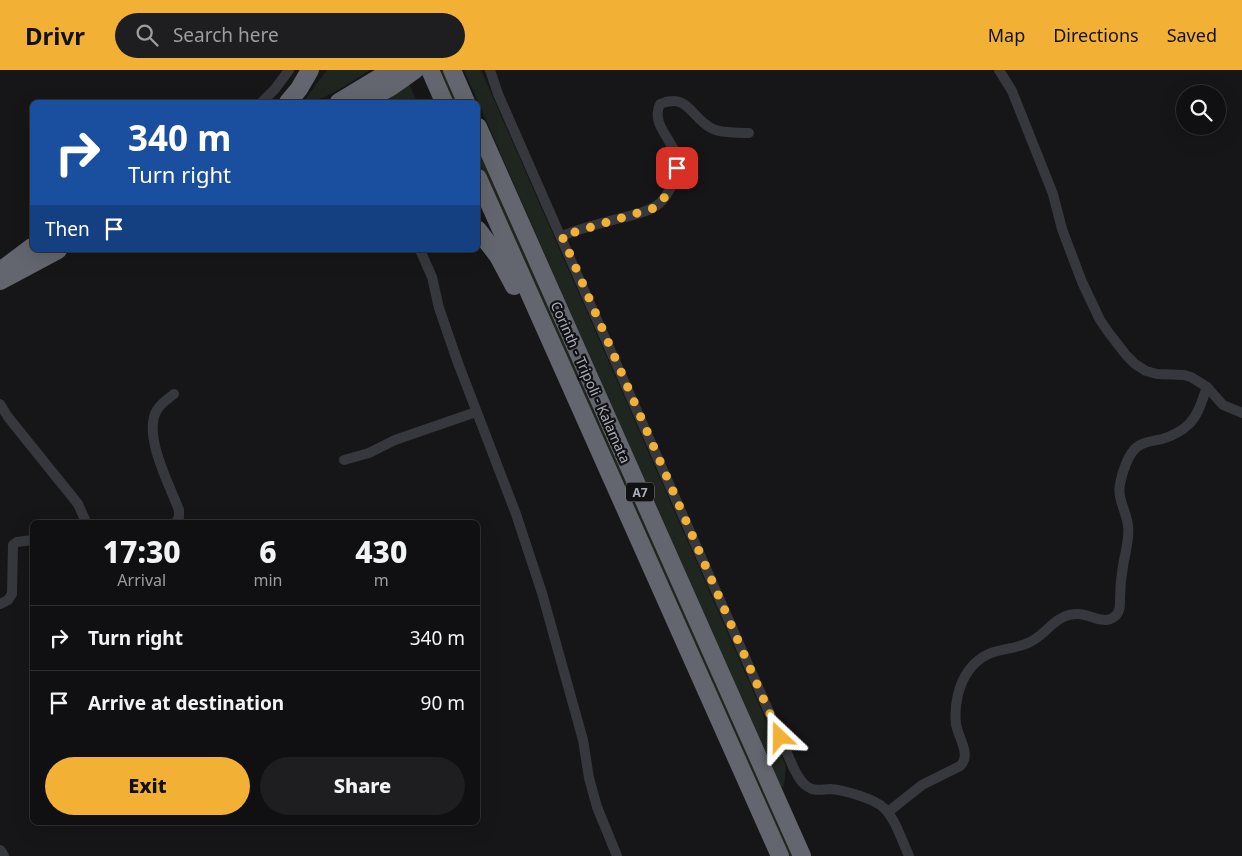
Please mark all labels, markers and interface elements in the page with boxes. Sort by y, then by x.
search box [115,13,465,58]
text: Drivr [25,19,85,52]
icon: search [133,21,161,49]
text: Search here [173,22,279,48]
text: Map [988,23,1025,47]
text: Directions [1053,23,1139,47]
text: Saved [1167,23,1217,47]
map controls [1176,85,1226,135]
button: search [1176,85,1226,135]
text: 340 m [128,114,231,161]
icon: right [45,120,110,185]
pin [656,147,698,189]
icon: arrive [663,154,691,182]
text: Turn right [128,159,231,189]
icon: arrive [100,215,128,243]
text: Then [45,216,90,242]
street label: Corinth - Tripoli - Kalamata [547,298,635,466]
road number: Α7 [626,482,654,502]
text: 17:30 [103,531,181,572]
text: 6 [259,531,277,572]
text: 430 [355,531,407,572]
text: Arrival [117,569,166,591]
text: min [253,569,282,591]
text: m [374,569,389,591]
icon: right [45,624,73,652]
text: Turn right [88,625,183,651]
text: 340 m [410,625,465,651]
icon: arrive [45,689,73,717]
text: Arrive at destination [88,690,284,716]
text: 90 m [421,690,465,716]
position arrow [753,710,805,762]
button: Exit [45,757,250,815]
button: Share [260,757,465,815]

